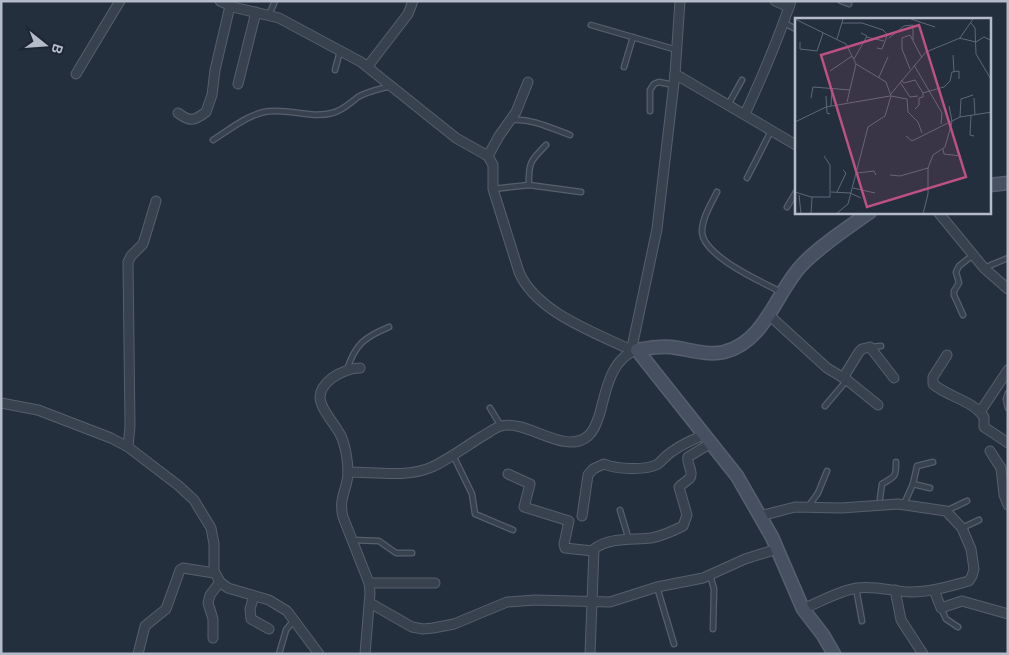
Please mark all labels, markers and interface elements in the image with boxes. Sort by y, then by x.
inset map [795,18,992,214]
north arrow [20,20,70,70]
text: B [48,42,66,56]

